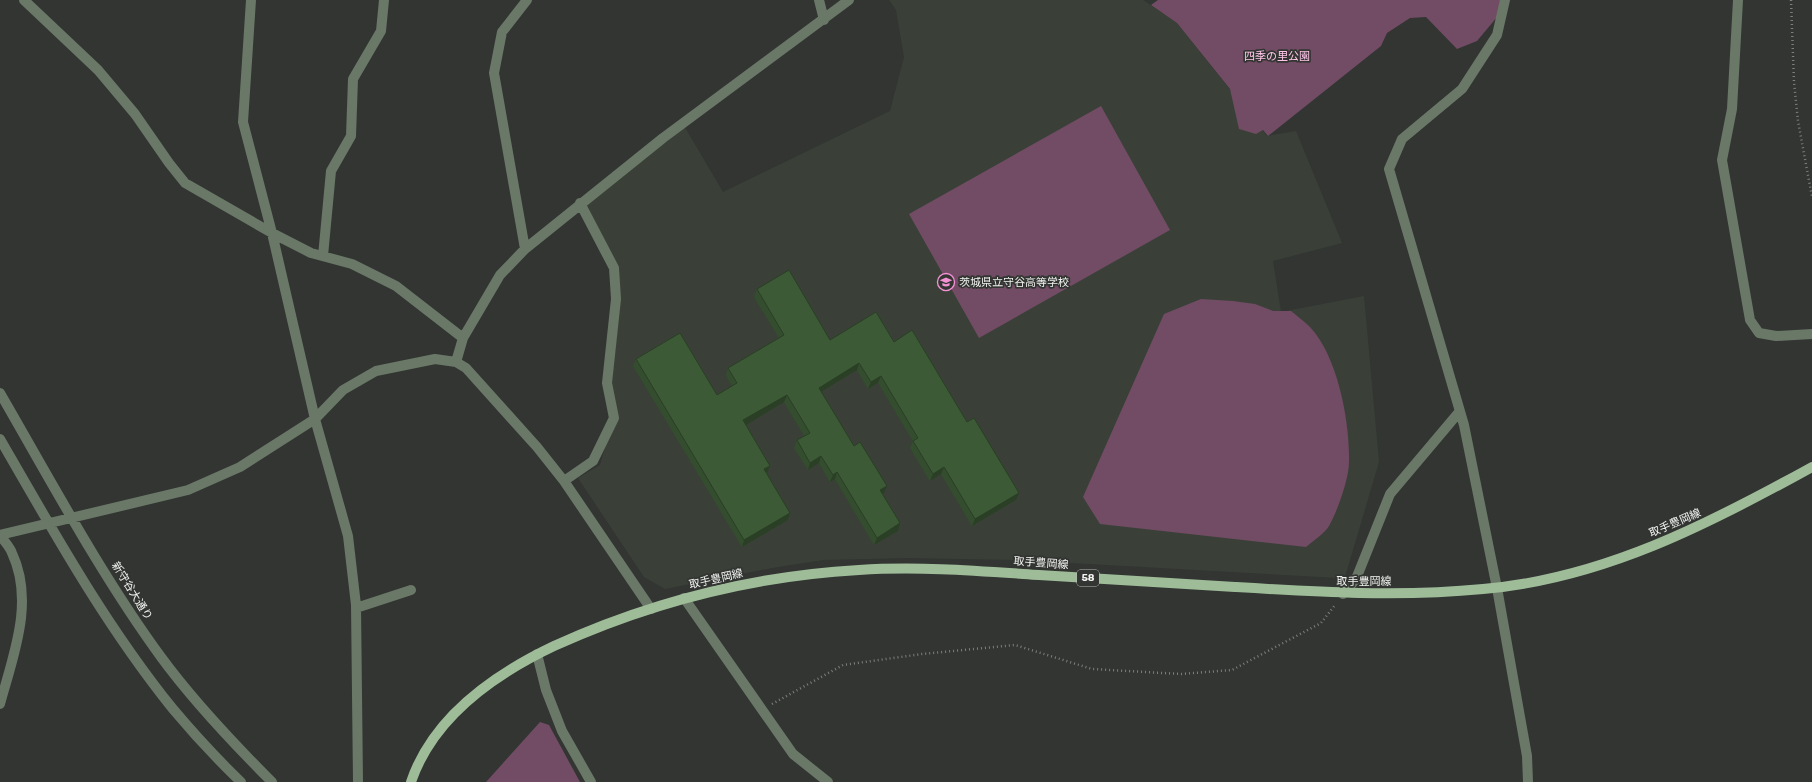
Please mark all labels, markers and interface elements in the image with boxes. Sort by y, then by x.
park label: 四季の里公園 [1244,50,1310,63]
school or university icon: 茨城県立守谷高等学校 [936,272,956,292]
place label: 茨城県立守谷高等学校 [959,276,1069,289]
street label: 取手豊岡線 [1647,506,1703,540]
street label: 取手豊岡線 [1013,555,1069,571]
street label: 新守谷大通り [109,560,155,622]
street label: 取手豊岡線 [688,566,744,592]
road number: 58 [1077,570,1099,586]
street label: 取手豊岡線 [1337,575,1392,588]

